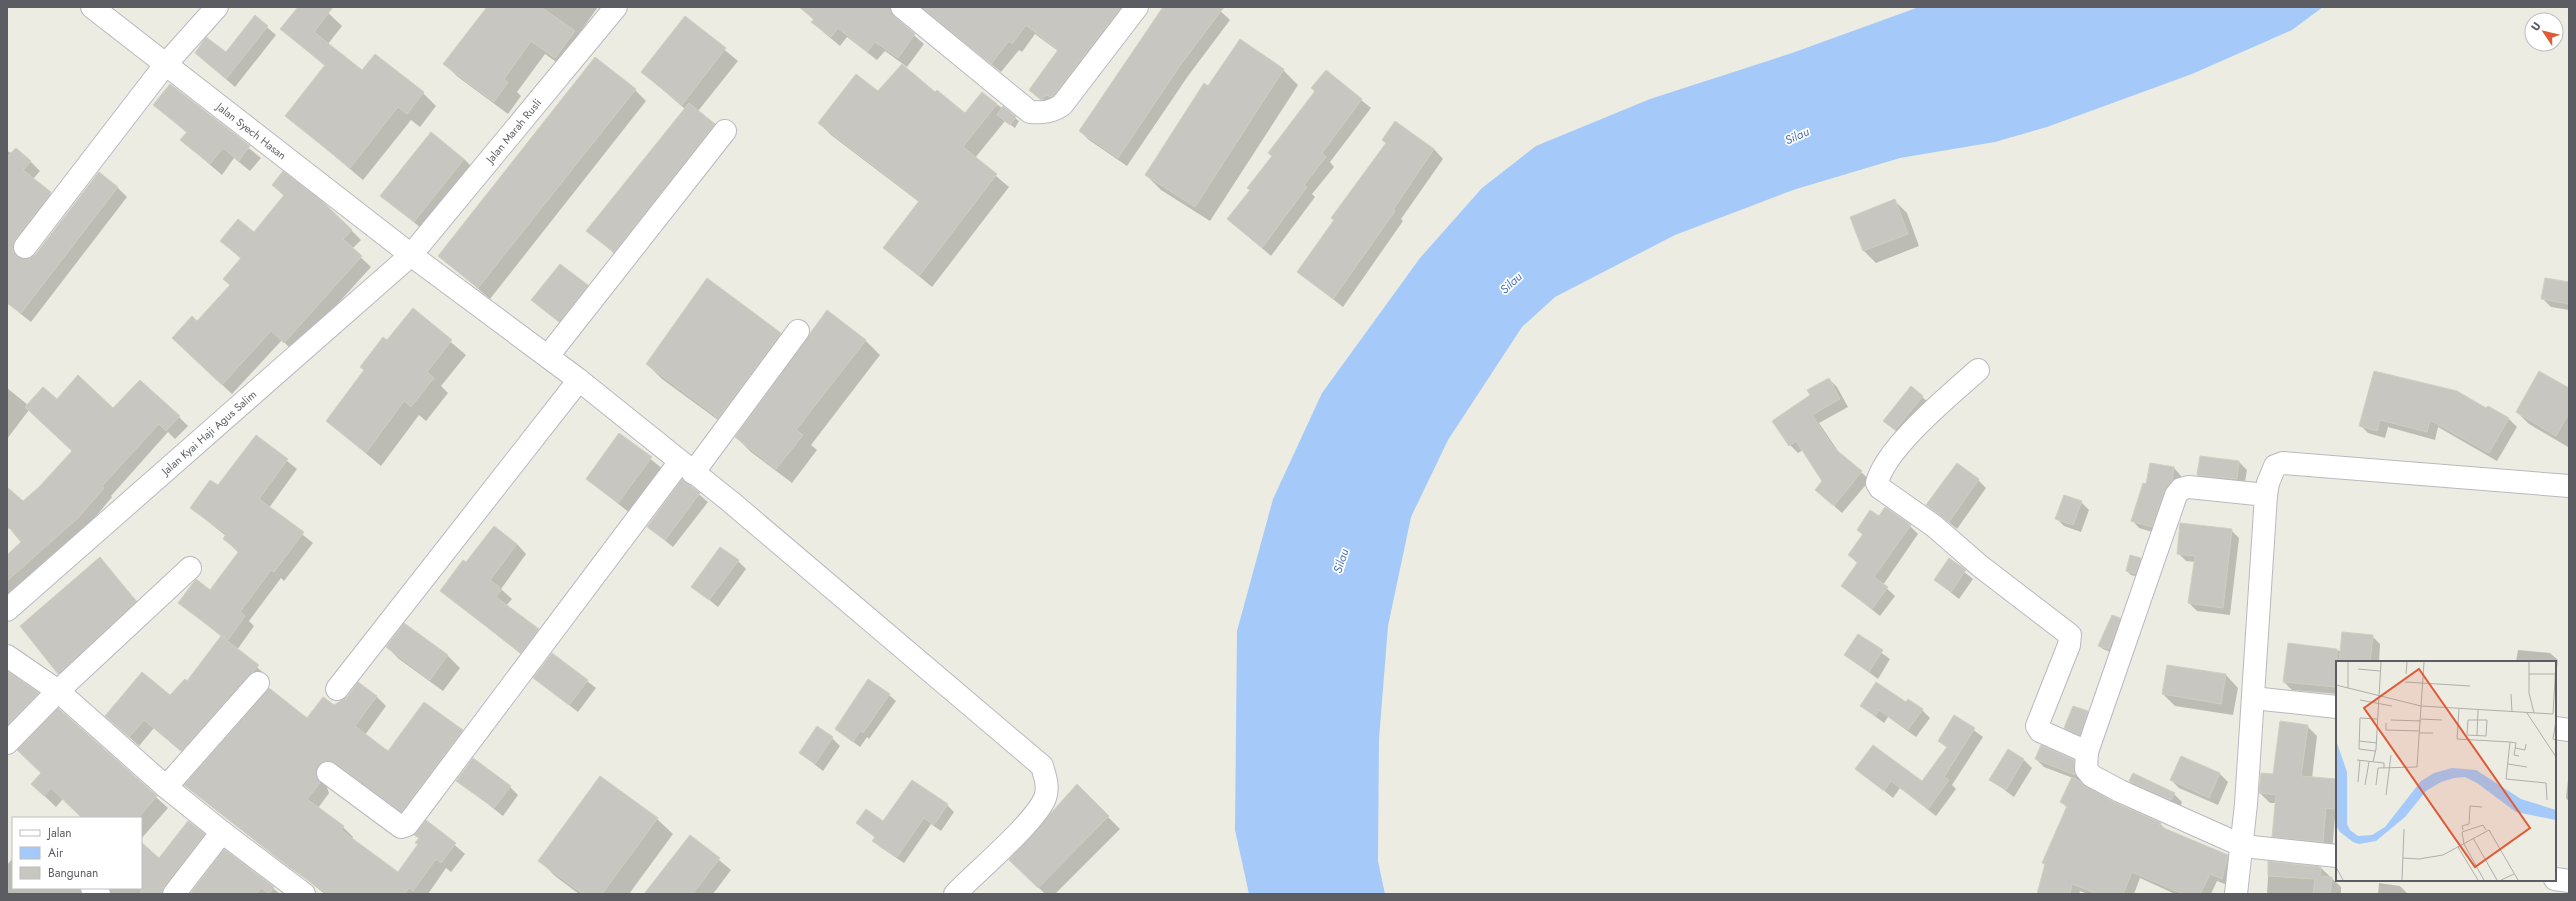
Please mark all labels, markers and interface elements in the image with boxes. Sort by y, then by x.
north arrow [2524,12,2564,52]
text: U [2527,19,2545,34]
street label: Jalan Marah Rusli [481,95,545,168]
street label: Jalan Syech Hasan [212,98,290,163]
water label: Silau [1782,123,1812,149]
water label: Silau [1496,268,1526,298]
street label: Jalan Kyai Haji Agus Salim [157,386,260,480]
water label: Silau [1329,546,1353,576]
inset map [2336,661,2556,881]
legend [12,817,142,889]
text: Jalan [46,824,71,842]
text: Air [48,844,64,862]
text: Bangunan [48,864,98,882]

